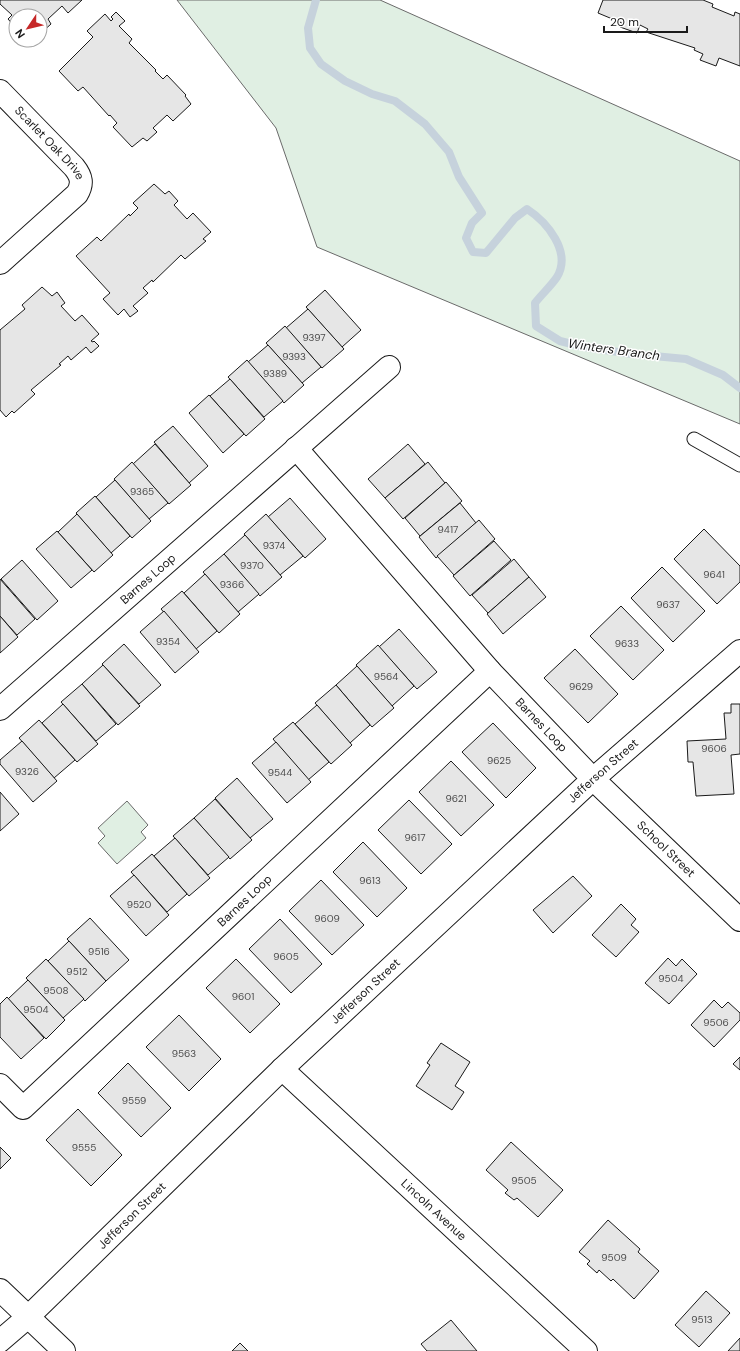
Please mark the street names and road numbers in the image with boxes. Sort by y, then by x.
street label: Scarlet Oak Drive [11,103,88,182]
street label: Barnes Loop [117,550,179,608]
street label: Barnes Loop [512,694,571,755]
street label: Jefferson Street [564,735,642,807]
street label: School Street [633,817,699,881]
street label: Barnes Loop [214,871,275,930]
street label: Jefferson Street [327,955,404,1027]
street label: Lincoln Avenue [398,1175,470,1244]
street label: Jefferson Street [94,1178,170,1253]

